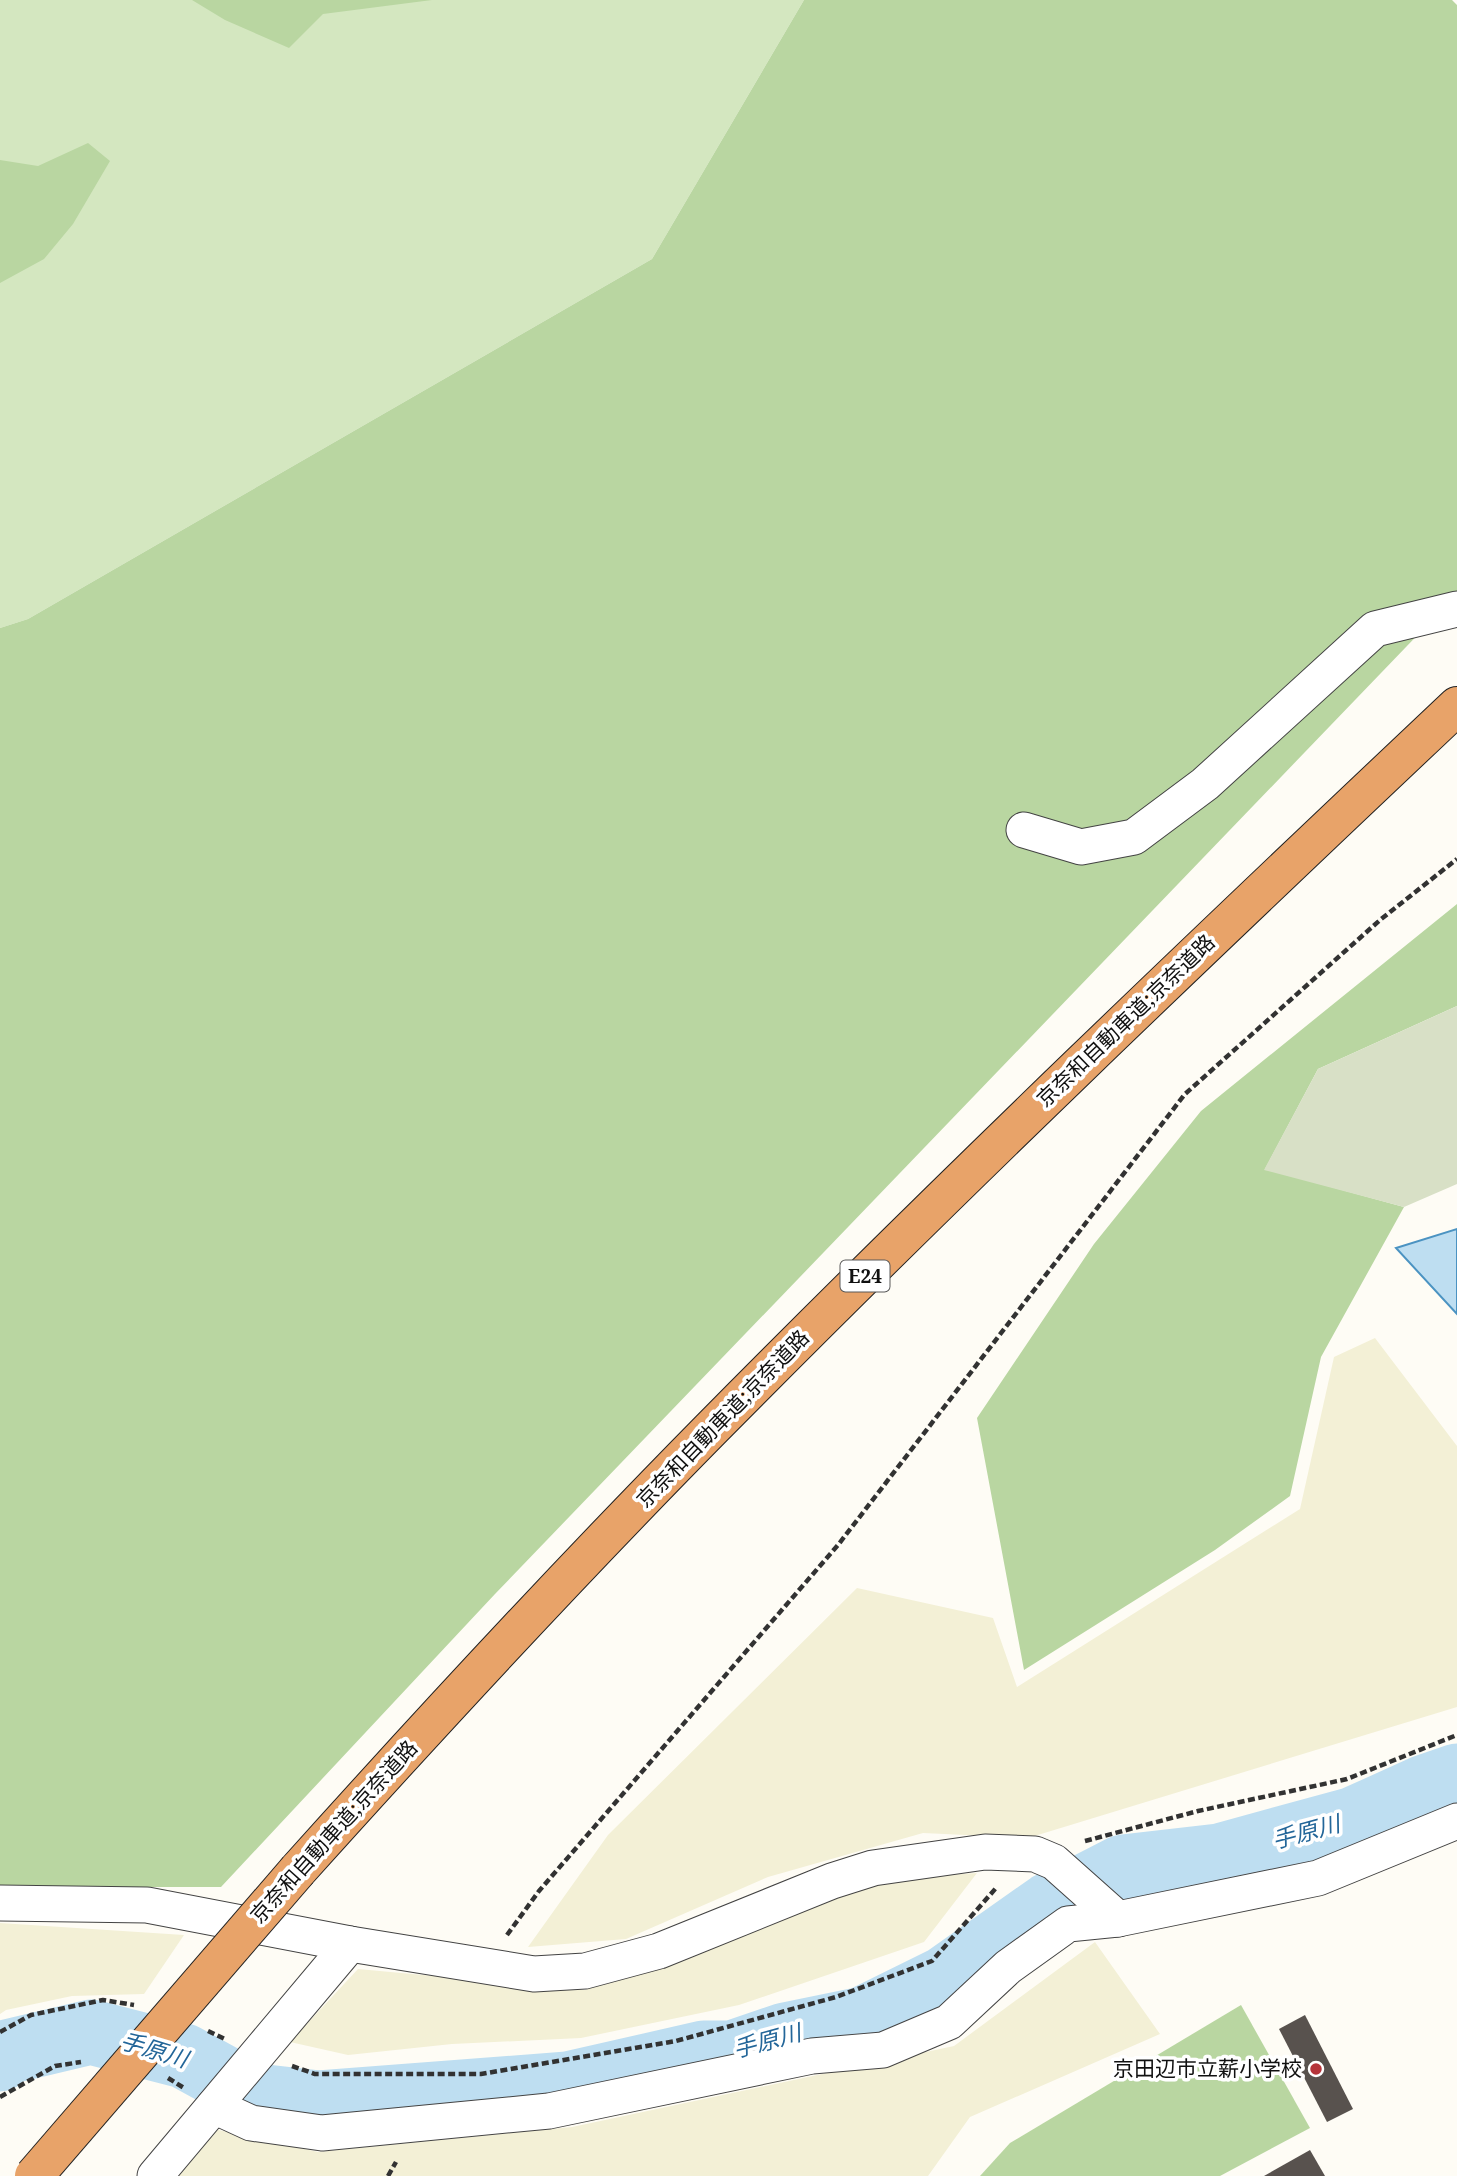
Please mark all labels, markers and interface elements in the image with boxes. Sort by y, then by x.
street label: 京奈和自動車道;京奈道路 [1030,928,1220,1113]
road number: E24 [840,1260,890,1292]
street label: 京奈和自動車道;京奈道路 [630,1323,815,1513]
street label: 京奈和自動車道;京奈道路 [244,1734,423,1929]
water label: 手原川 [1268,1806,1346,1855]
water label: 手原川 [729,2015,807,2064]
water label: 手原川 [117,2024,195,2075]
place label: 京田辺市立薪小学校 [1113,2054,1302,2082]
marker: 京田辺市立薪小学校 [1308,2061,1324,2077]

